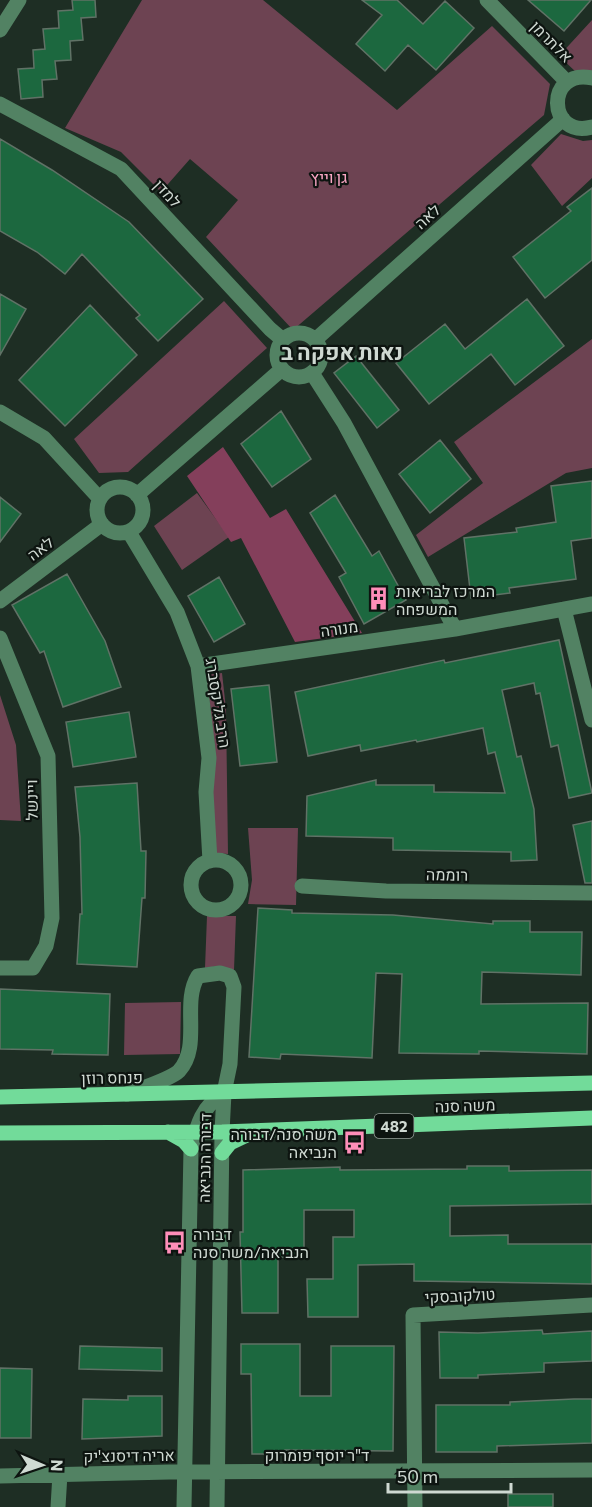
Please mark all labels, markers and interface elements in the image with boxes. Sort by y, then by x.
street label: אלתרמן [527,16,577,66]
park label: גן וייץ [311,167,347,186]
street label: למדן [150,175,186,211]
street label: לאה [410,200,444,232]
district label: נאות אפקה ב [281,338,403,365]
street label: לאה [23,532,57,564]
place label: המרכז לבריאות המשפחה [396,581,495,618]
building icon: המרכז לבריאות המשפחה [365,586,391,612]
street label: מנורה [319,616,359,640]
street label: הרב גליקסברג [203,657,235,749]
street label: ויינשל [21,779,41,821]
street label: רוממה [426,864,468,884]
street label: פנחס רוזן [81,1067,143,1087]
street label: משה סנה [434,1094,496,1116]
street label: דבורה הנביאה [194,1113,214,1203]
road number: 482 [374,1114,414,1138]
place label: משה סנה/דבורה הנביאה [230,1124,337,1161]
bus stop icon: משה סנה/דבורה הנביאה [342,1129,368,1155]
place label: דבורה הנביאה/משה סנה [193,1224,309,1261]
bus stop icon: דבורה הנביאה/משה סנה [162,1229,188,1255]
street label: טולקובסקי [424,1284,496,1306]
north arrow [12,1435,72,1495]
street label: אריה דיסנצ'יק [83,1445,175,1465]
street label: ד"ר יוסף פומרוק [265,1445,369,1464]
scale bar [388,1456,511,1494]
text: N [48,1459,67,1472]
text: 50 m [397,1465,438,1487]

